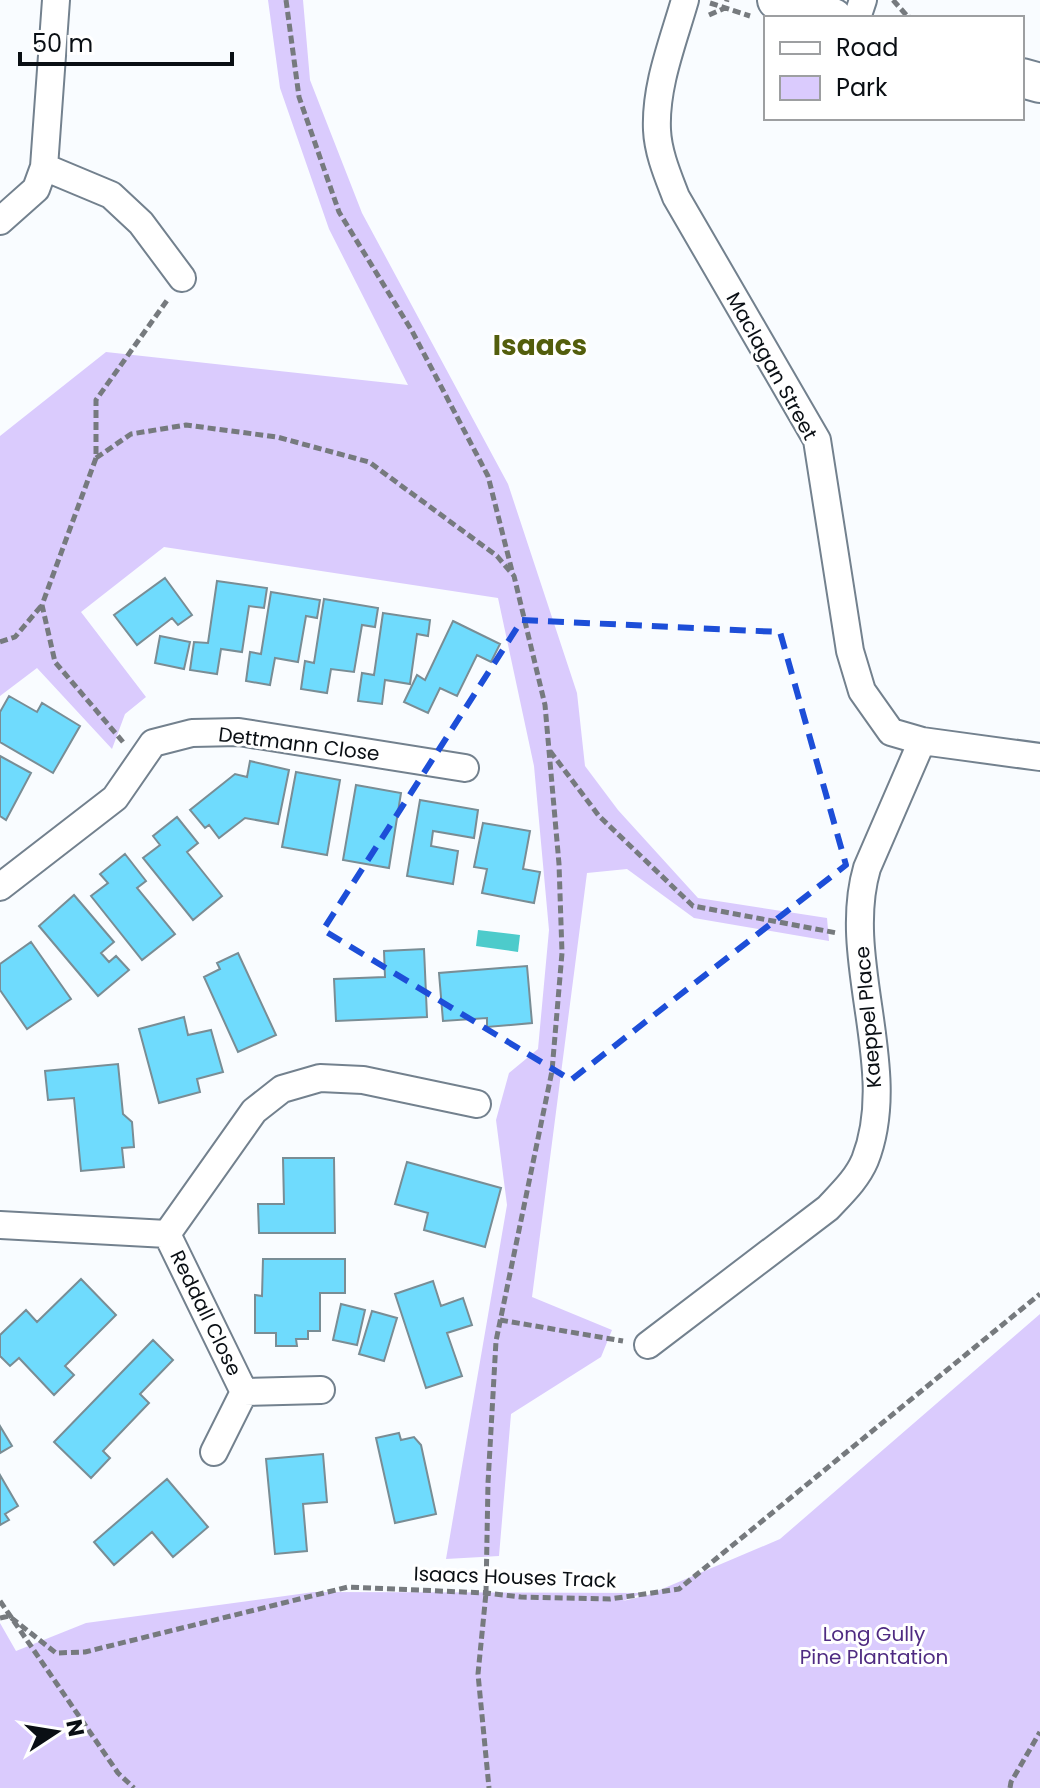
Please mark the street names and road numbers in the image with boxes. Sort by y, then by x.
street label: Maclagan Street [720,287,824,445]
street label: Dettmann Close [217,720,381,768]
street label: Kaeppel Place [848,945,888,1089]
street label: Reddall Close [164,1246,248,1380]
street label: Isaacs Houses Track [413,1559,617,1595]

